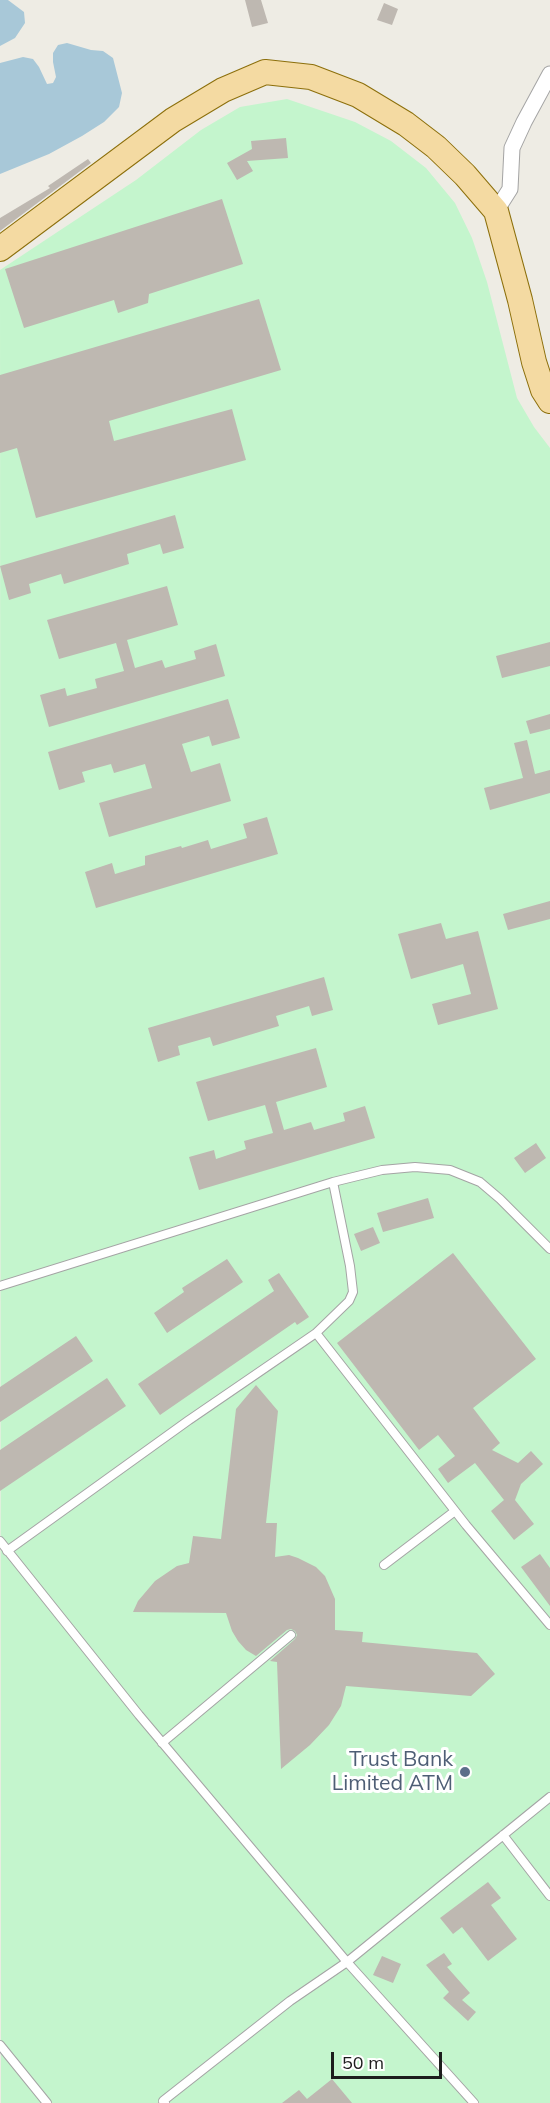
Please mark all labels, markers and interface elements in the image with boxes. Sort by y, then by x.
place label: Trust Bank Limited ATM [332,1747,453,1797]
marker: Trust Bank Limited ATM [458,1765,472,1779]
scale bar [334,2040,445,2078]
text: 50 m [342,2051,384,2074]

